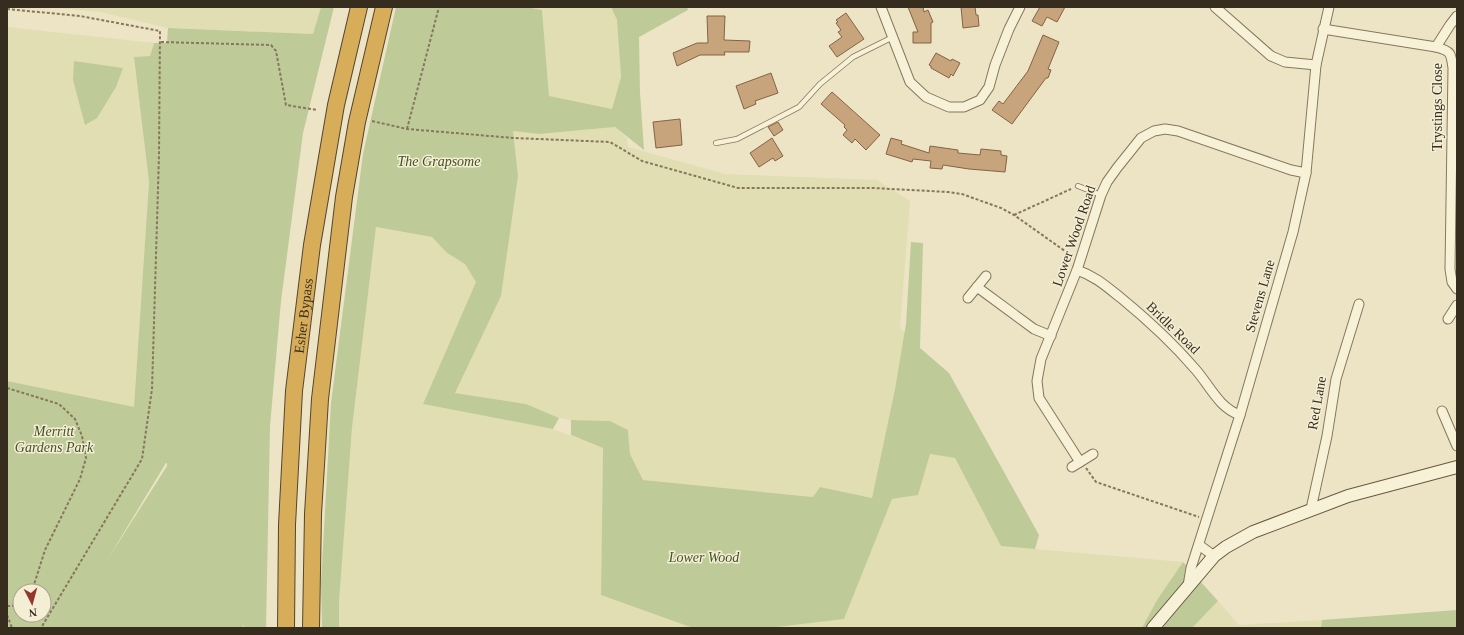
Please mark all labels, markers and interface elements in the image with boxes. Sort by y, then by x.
street label: Trystings Close [1430,63,1445,151]
park label: The Grapsome [398,154,480,169]
street label: Lower Wood Road [1050,183,1098,289]
street label: Stevens Lane [1242,258,1278,334]
street label: Esher Bypass [291,277,315,354]
street label: Bridle Road [1143,299,1203,357]
street label: Red Lane [1305,375,1329,431]
park label: Merritt Gardens Park [15,424,94,455]
park label: Lower Wood [668,550,740,565]
north arrow [12,583,52,623]
text: N [28,607,38,619]

